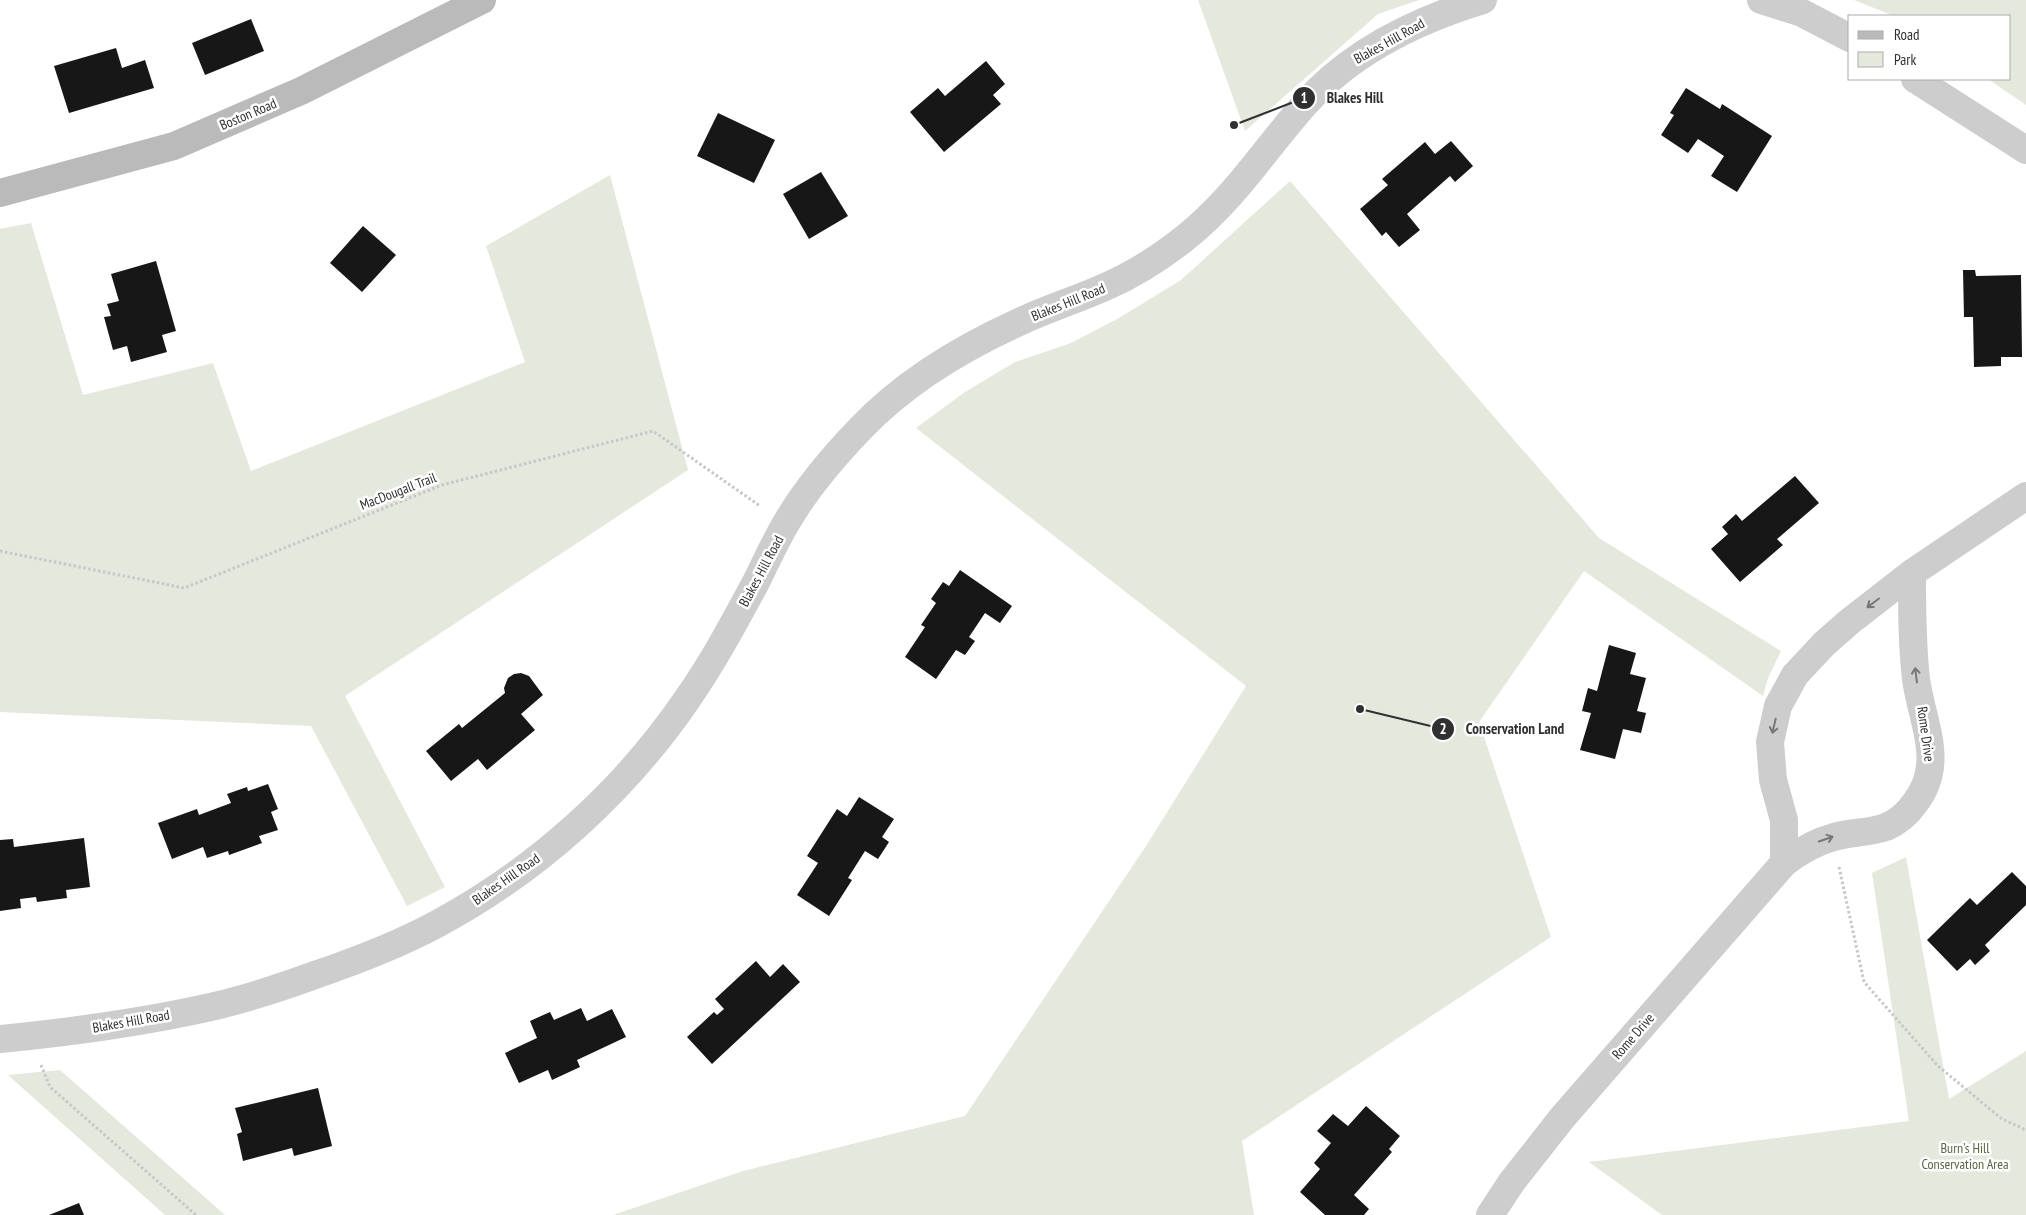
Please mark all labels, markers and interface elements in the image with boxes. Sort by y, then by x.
street label: Blakes Hill Road [1350,14,1428,68]
legend [1848,15,2011,80]
text: Road [1894,25,1920,44]
text: Park [1894,50,1916,69]
callout: Blakes Hill [1292,83,1394,113]
text: 1 [1300,88,1308,107]
text: Blakes Hill [1327,88,1384,107]
street label: Boston Road [217,94,279,134]
street label: Blakes Hill Road [1028,279,1108,325]
street label: MacDougall Trail [357,468,440,514]
street label: Blakes Hill Road [735,532,787,610]
one-way arrow [1866,598,1880,608]
one-way arrow [1911,668,1921,684]
street label: Rome Drive [1913,705,1939,763]
callout: Conservation Land [1431,714,1574,744]
one-way arrow [1769,718,1778,734]
text: 2 [1439,719,1447,738]
text: Conservation Land [1466,719,1564,738]
one-way arrow [1818,834,1833,843]
street label: Blakes Hill Road [469,849,543,909]
street label: Blakes Hill Road [91,1005,171,1037]
street label: Rome Drive [1608,1009,1658,1063]
park label: Burn’s Hill Conservation Area [1921,1139,2009,1173]

